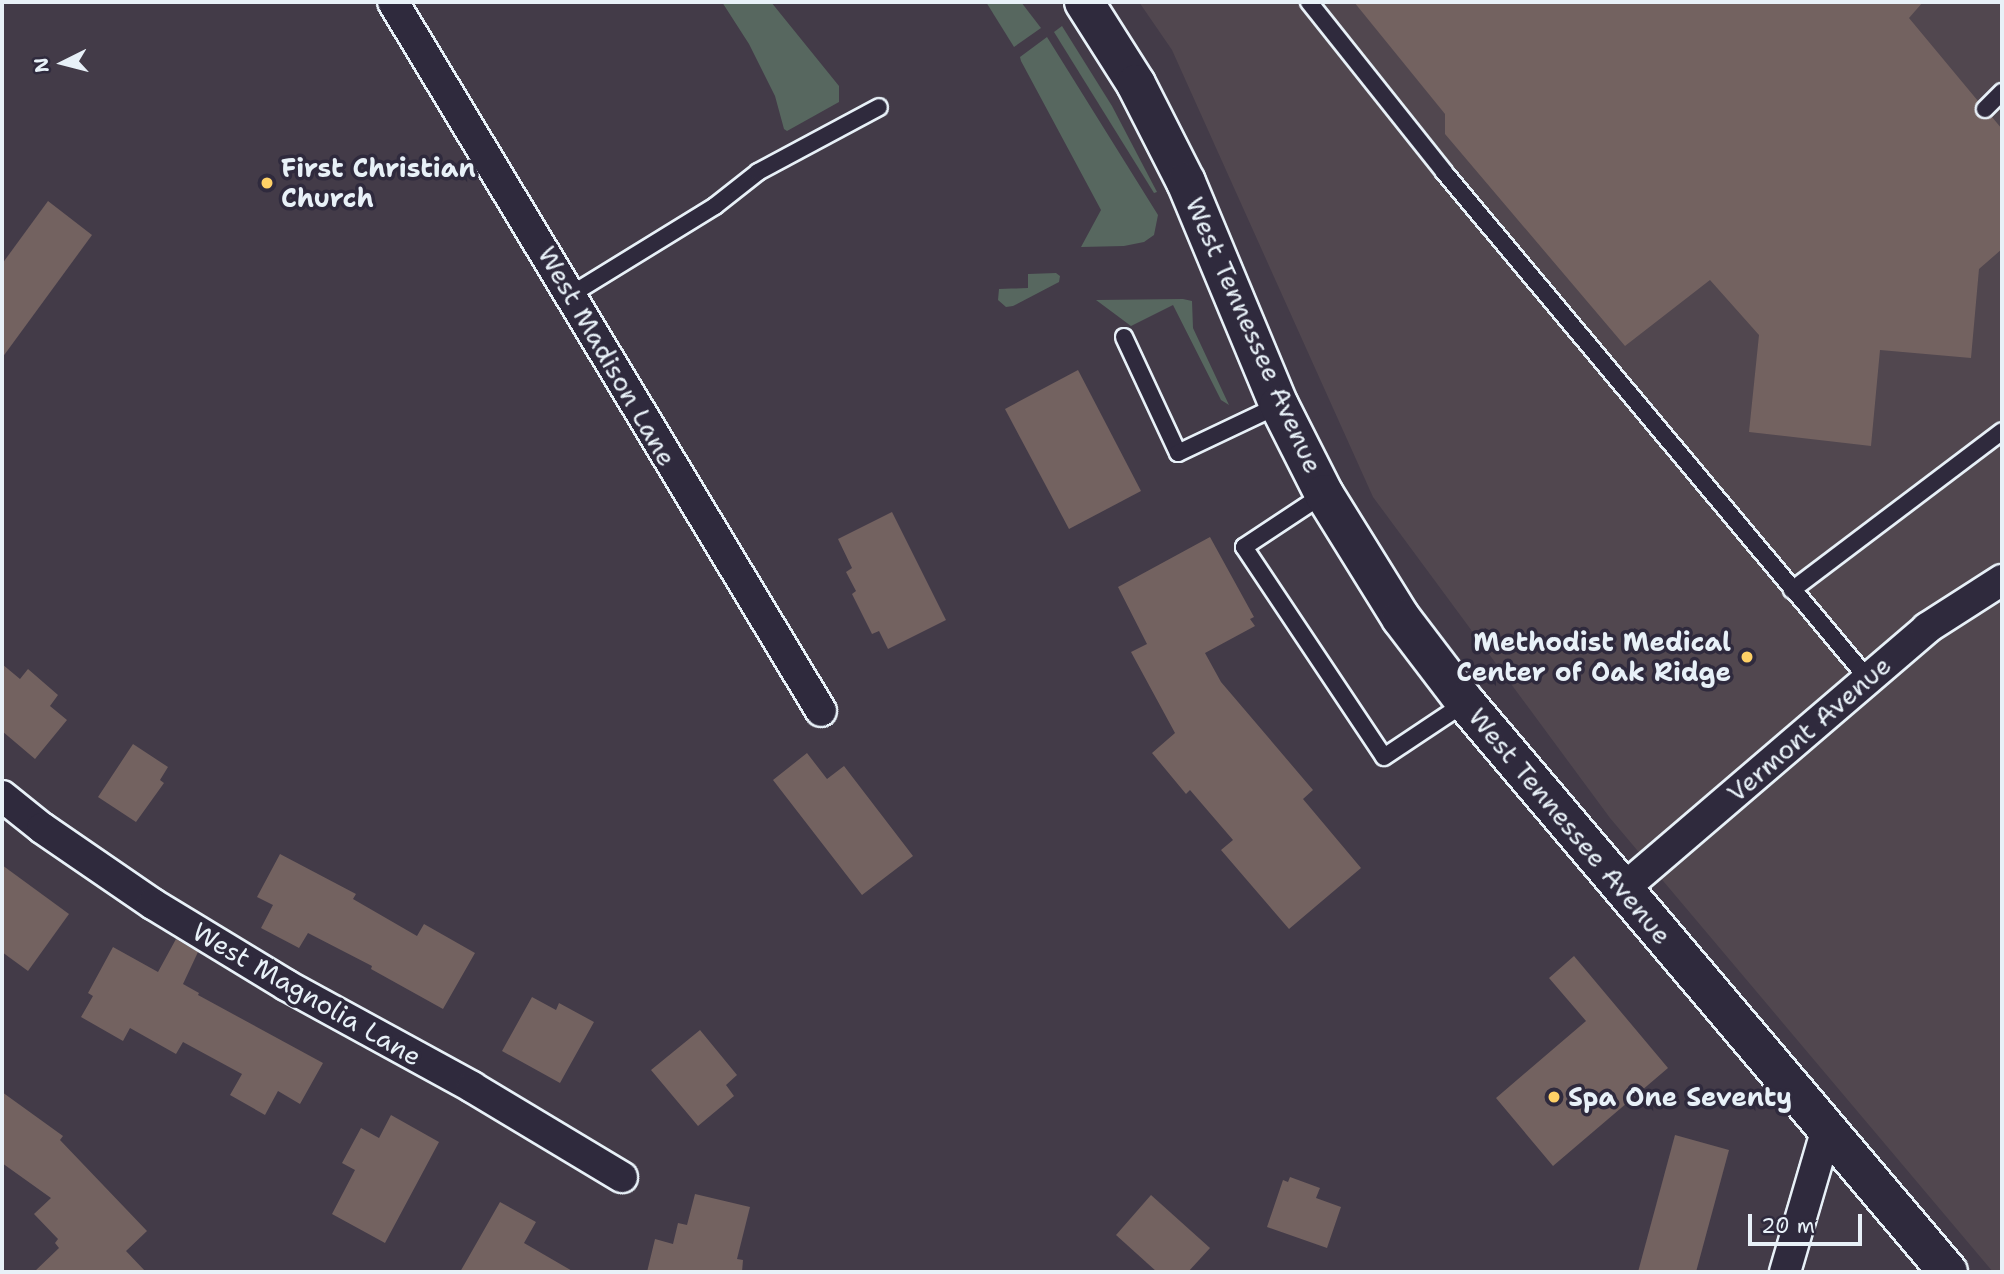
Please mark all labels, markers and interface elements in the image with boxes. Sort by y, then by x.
north arrow [28,28,98,98]
text: N [28,56,55,74]
place label: First Christian Church [281,152,476,214]
marker: First Christian Church [259,175,275,191]
street label: West Tennessee Avenue [1179,192,1329,478]
street label: West Madison Lane [531,241,683,471]
place label: Methodist Medical Center of Oak Ridge [1456,626,1731,688]
marker: Methodist Medical Center of Oak Ridge [1737,647,1757,667]
street label: Vermont Avenue [1721,649,1897,809]
street label: West Tennessee Avenue [1462,701,1678,951]
street label: West Magnolia Lane [187,916,427,1072]
place label: Spa One Seventy [1568,1081,1792,1113]
marker: Spa One Seventy [1546,1089,1562,1105]
scale bar [1752,1200,1866,1244]
text: 20 m [1761,1212,1815,1240]

